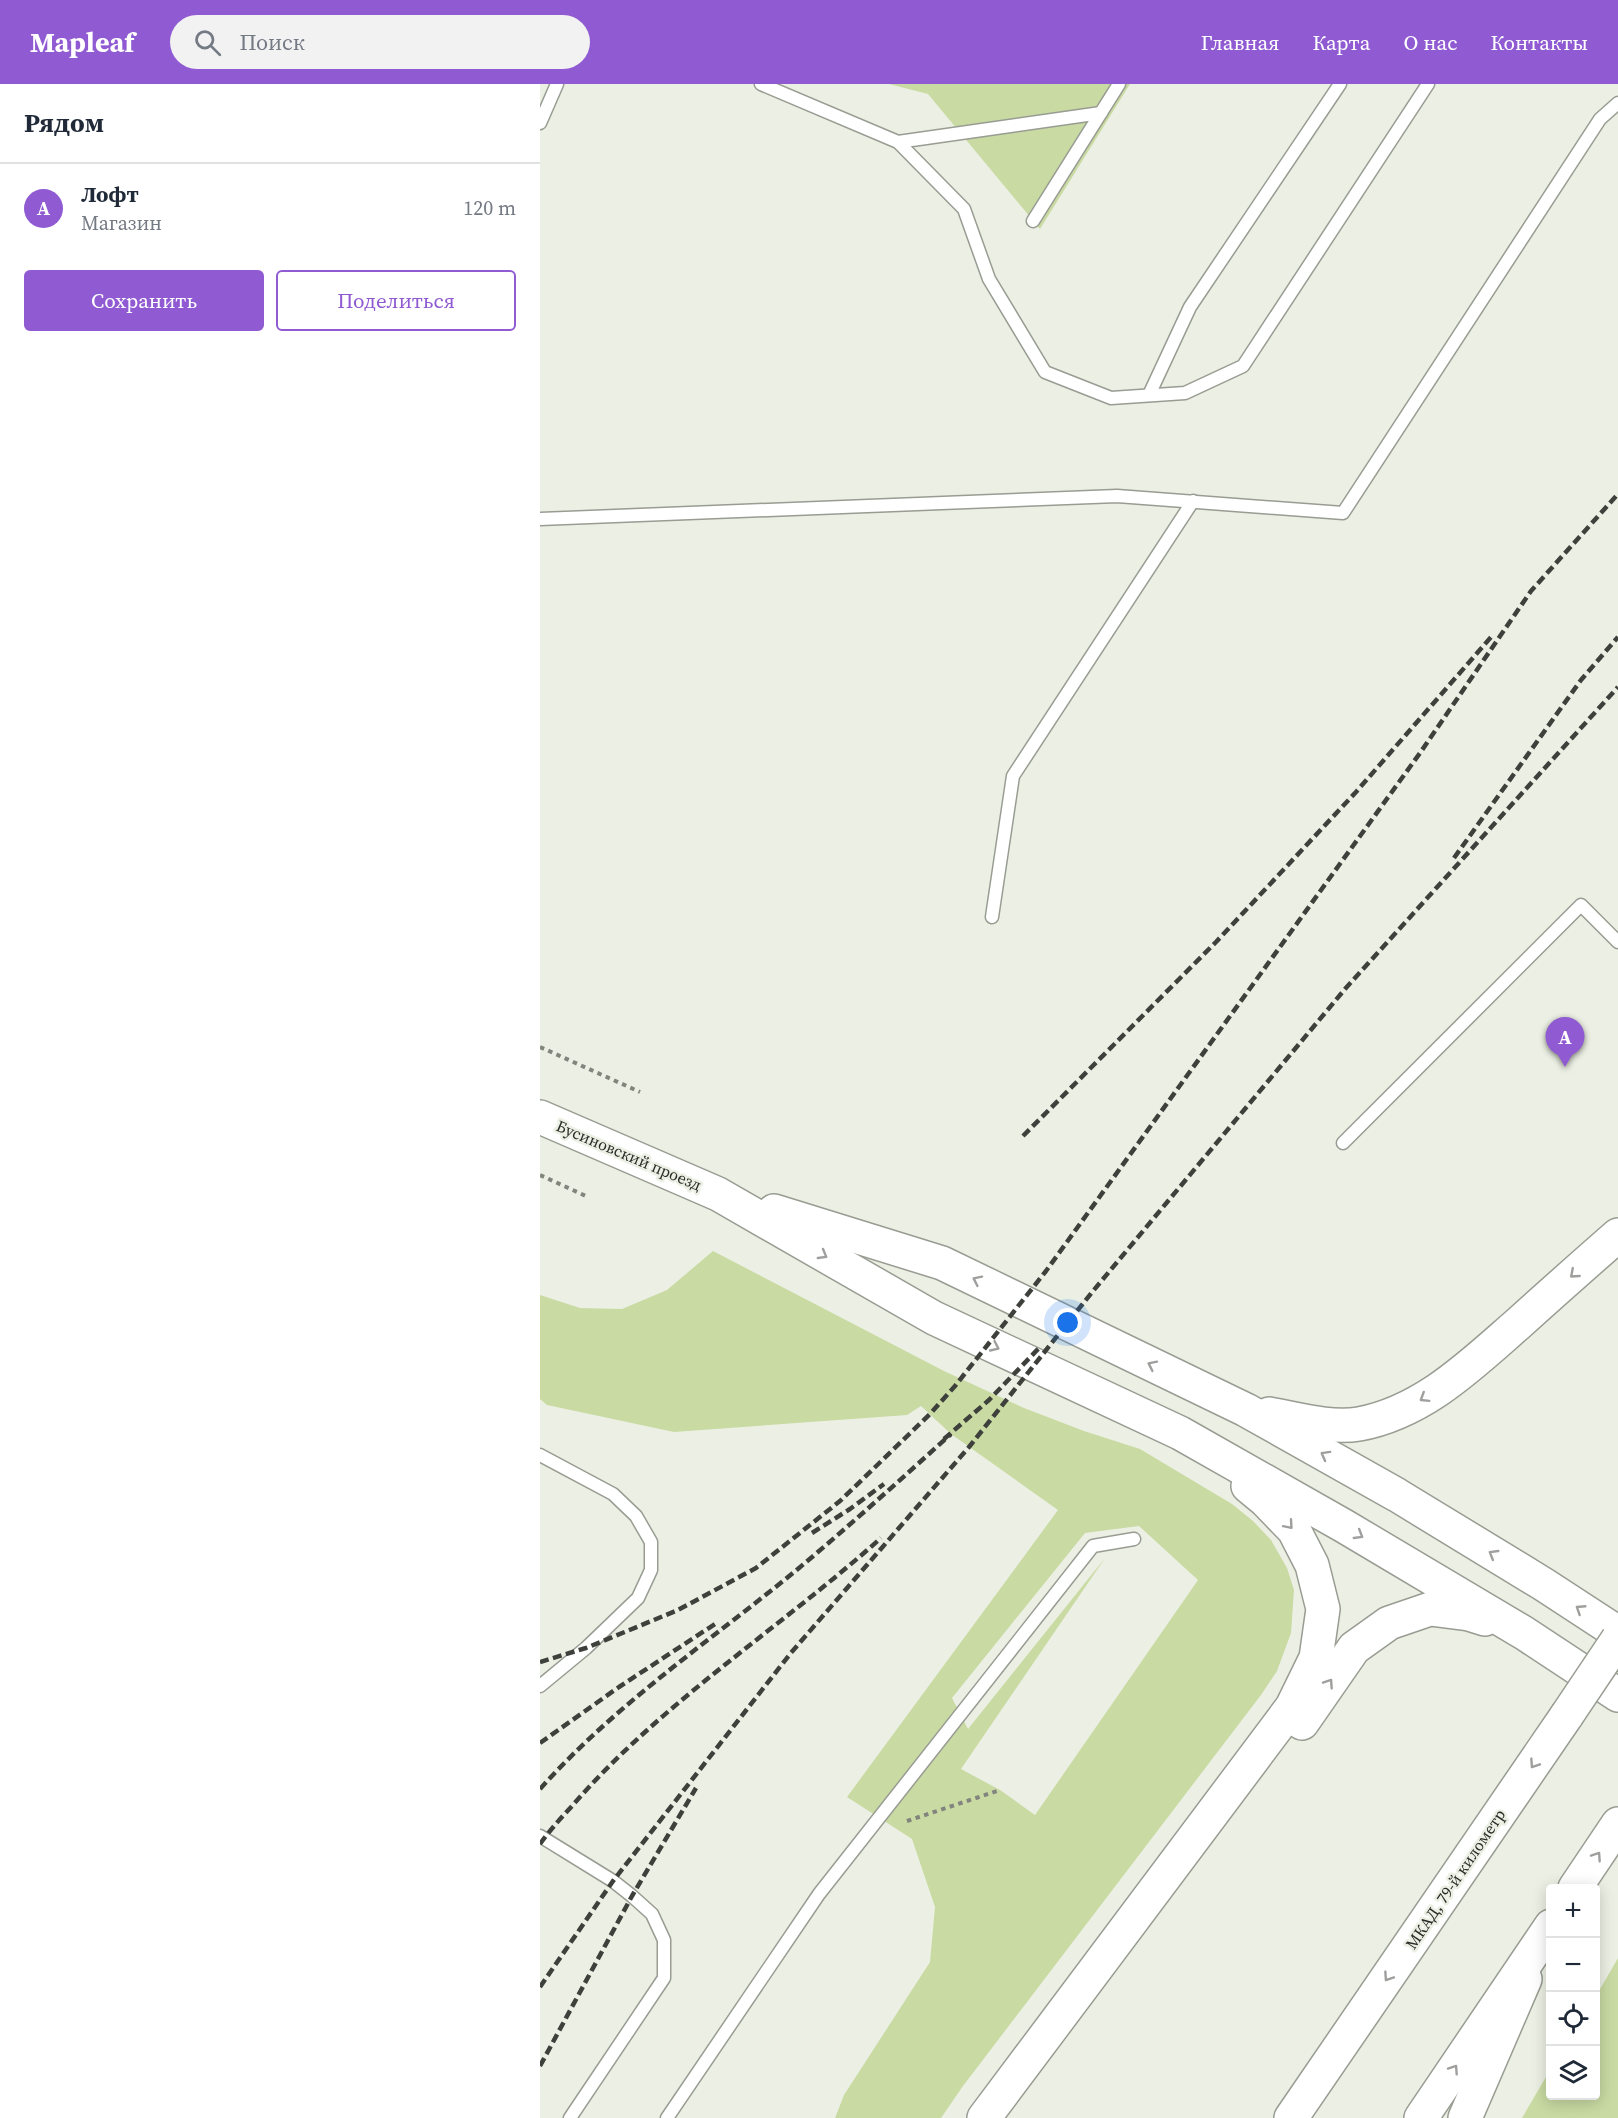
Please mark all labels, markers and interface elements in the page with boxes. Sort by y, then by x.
search box [170,15,590,69]
text: Mapleaf [30,23,134,61]
icon: search [191,26,224,59]
text: Поиск [239,27,305,57]
text: Главная [1201,28,1279,57]
text: Карта [1312,28,1370,57]
text: О нас [1403,28,1457,57]
text: Контакты [1490,28,1588,57]
text: Рядом [24,105,104,141]
text: Лофт [81,179,139,209]
text: A [37,194,50,222]
text: 120 m [463,194,516,222]
text: Магазин [81,209,162,237]
button: Сохранить [24,270,264,331]
button: Поделиться [276,270,516,331]
pin: A [1546,1018,1584,1067]
street label: Бусиновский проезд [553,1114,705,1196]
one-way arrow [817,1247,827,1259]
one-way arrow [1570,1267,1581,1278]
one-way arrow [972,1275,983,1287]
your location [1053,1308,1082,1337]
one-way arrow [988,1339,999,1351]
one-way arrow [1148,1360,1159,1372]
one-way arrow [1420,1391,1431,1402]
one-way arrow [1321,1451,1331,1462]
one-way arrow [1281,1518,1292,1529]
one-way arrow [1353,1527,1363,1539]
one-way arrow [1489,1549,1499,1561]
one-way arrow [1576,1605,1587,1616]
one-way arrow [1322,1679,1333,1690]
one-way arrow [1530,1757,1541,1768]
street label: МКАД, 79-й километр [1400,1805,1510,1953]
one-way arrow [1589,1852,1600,1863]
map controls [1546,1884,1600,2100]
button: + [1546,1884,1600,1938]
button: − [1546,1938,1600,1992]
one-way arrow [1384,1970,1395,1981]
button: locate [1546,1992,1600,2046]
button: layers [1546,2046,1600,2100]
one-way arrow [1447,2065,1458,2076]

